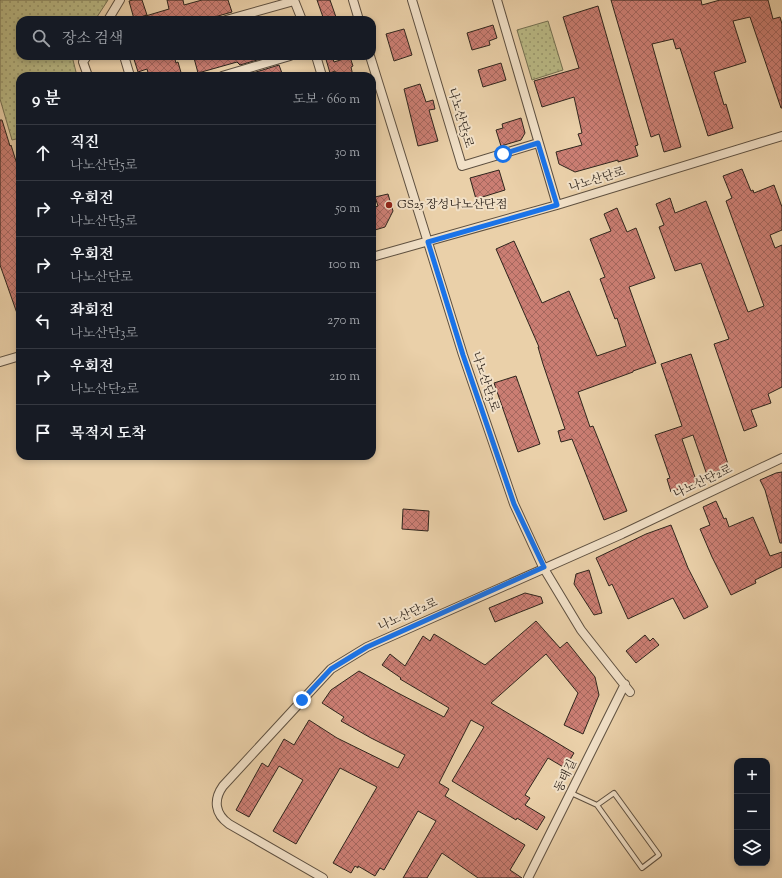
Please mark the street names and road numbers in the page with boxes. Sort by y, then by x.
street label: 나노산단5로 [442,86,478,151]
street label: 나노산단로 [567,163,628,197]
street label: 나노산단3로 [466,349,504,415]
street label: 나노산단2로 [670,460,736,504]
street label: 나노산단2로 [375,594,441,636]
street label: 동태길 [550,756,582,796]

